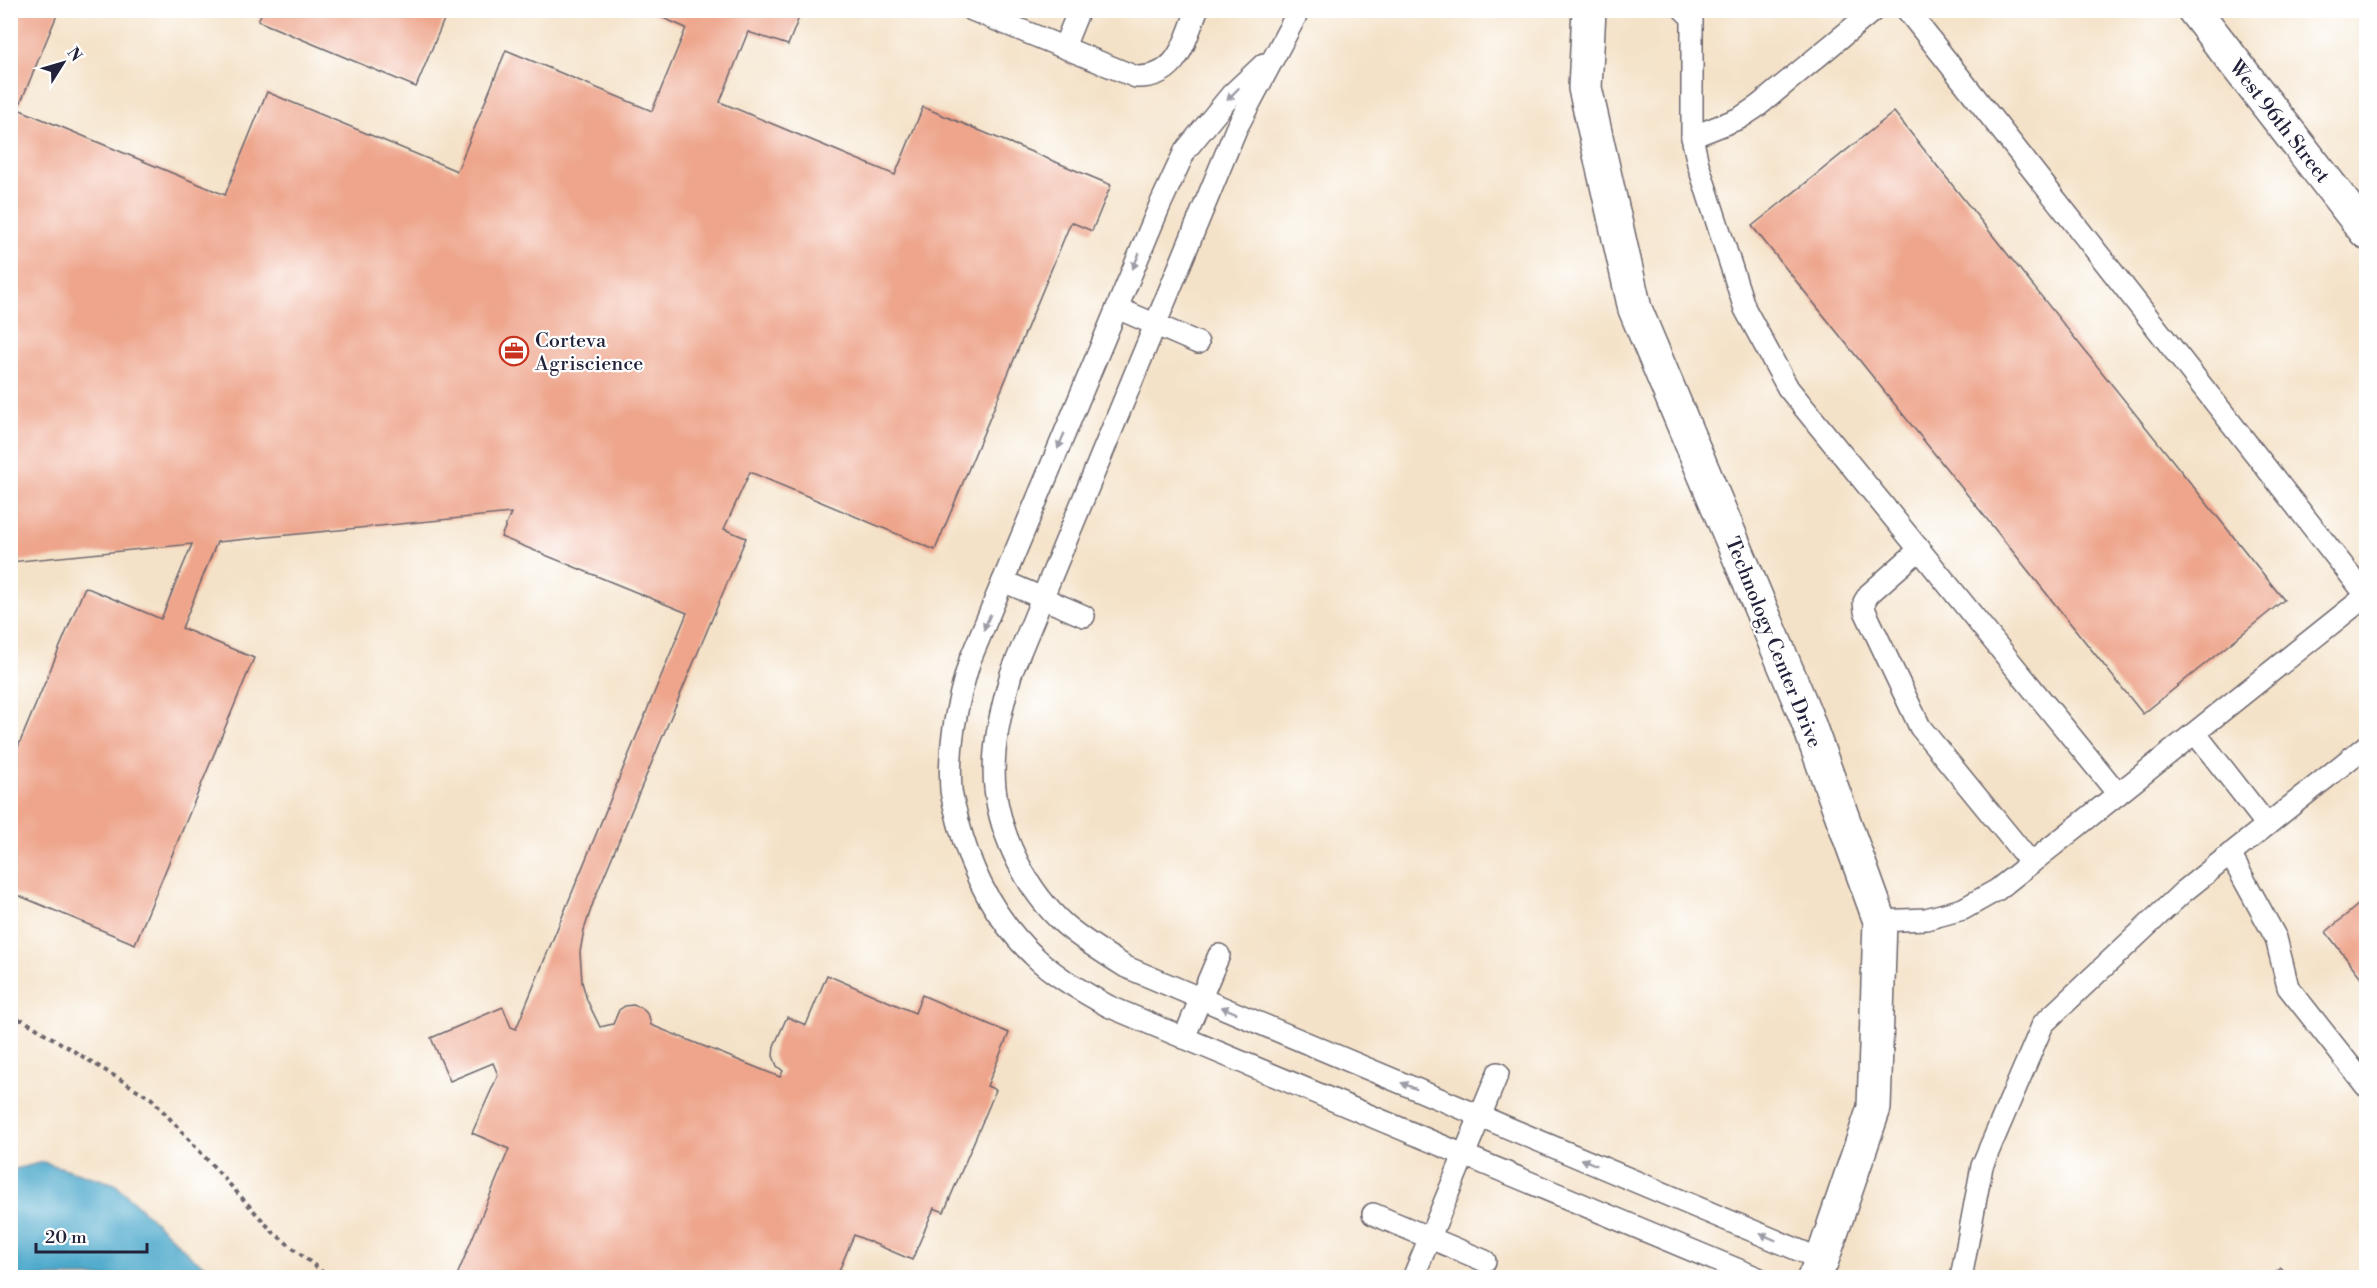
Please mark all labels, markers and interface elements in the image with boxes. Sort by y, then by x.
north arrow [33,33,93,93]
text: N [62,44,86,66]
street label: West 96th Street [2222,55,2335,188]
one-way arrow [1226,87,1240,101]
one-way arrow [1131,253,1141,271]
place label: Corteva Agriscience [534,329,643,377]
office icon: Corteva Agriscience [498,335,530,367]
one-way arrow [1056,433,1066,451]
street label: Technology Center Drive [1719,533,1826,752]
one-way arrow [982,613,992,631]
one-way arrow [1220,1005,1238,1015]
one-way arrow [1399,1081,1417,1091]
one-way arrow [1580,1157,1597,1166]
scale bar [36,1216,147,1254]
text: 20 m [45,1226,87,1249]
one-way arrow [1759,1232,1777,1242]

